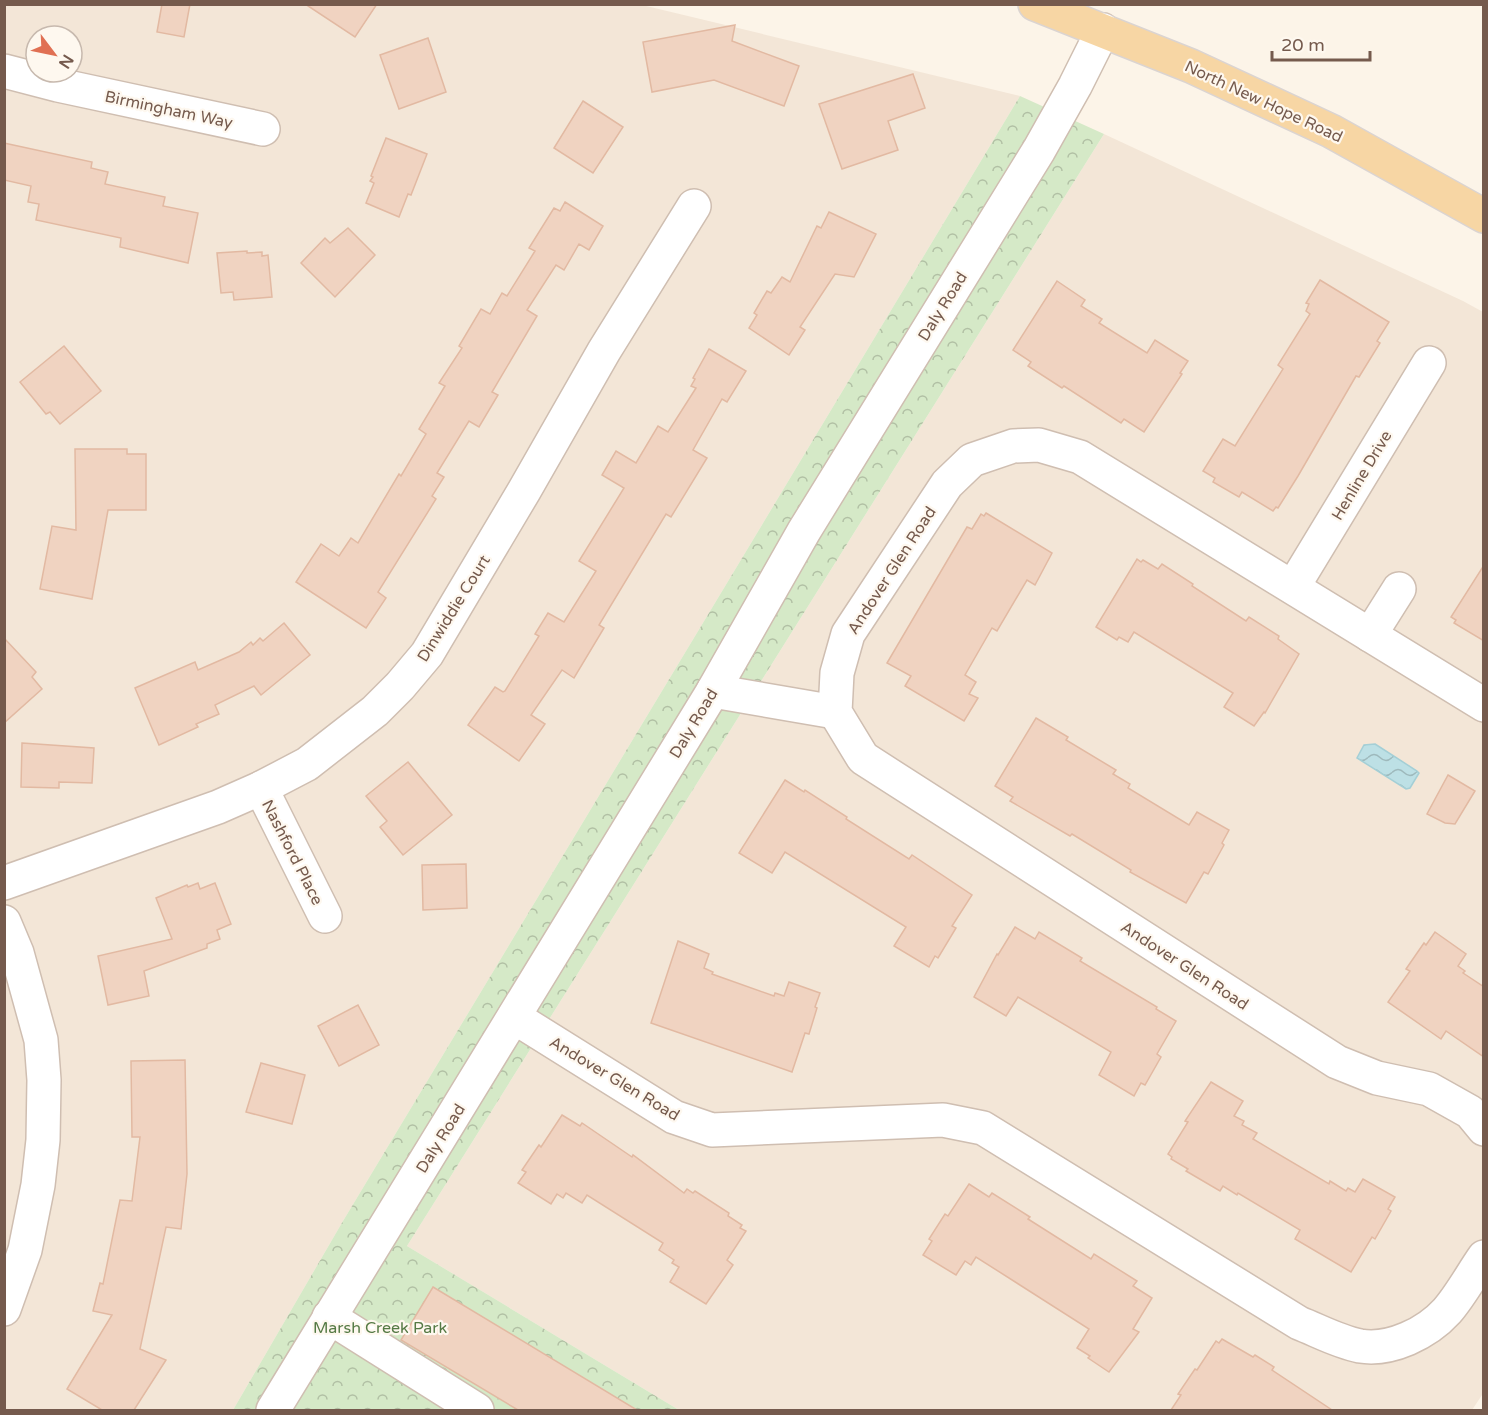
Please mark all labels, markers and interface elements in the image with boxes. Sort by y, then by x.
north arrow [24,24,84,84]
scale bar [1272,24,1370,62]
text: 20 m [1281,34,1325,56]
text: N [54,51,78,72]
street label: North New Hope Road [1181,56,1346,147]
street label: Birmingham Way [103,87,235,133]
street label: Daly Road [914,268,972,345]
street label: Henline Drive [1327,427,1396,524]
street label: Andover Glen Road [843,503,941,638]
street label: Dinwiddie Court [413,551,495,666]
street label: Daly Road [665,685,722,762]
street label: Nashford Place [257,796,327,909]
street label: Andover Glen Road [1117,917,1252,1015]
street label: Andover Glen Road [546,1032,683,1126]
street label: Daly Road [412,1100,470,1177]
park label: Marsh Creek Park [313,1318,447,1338]

